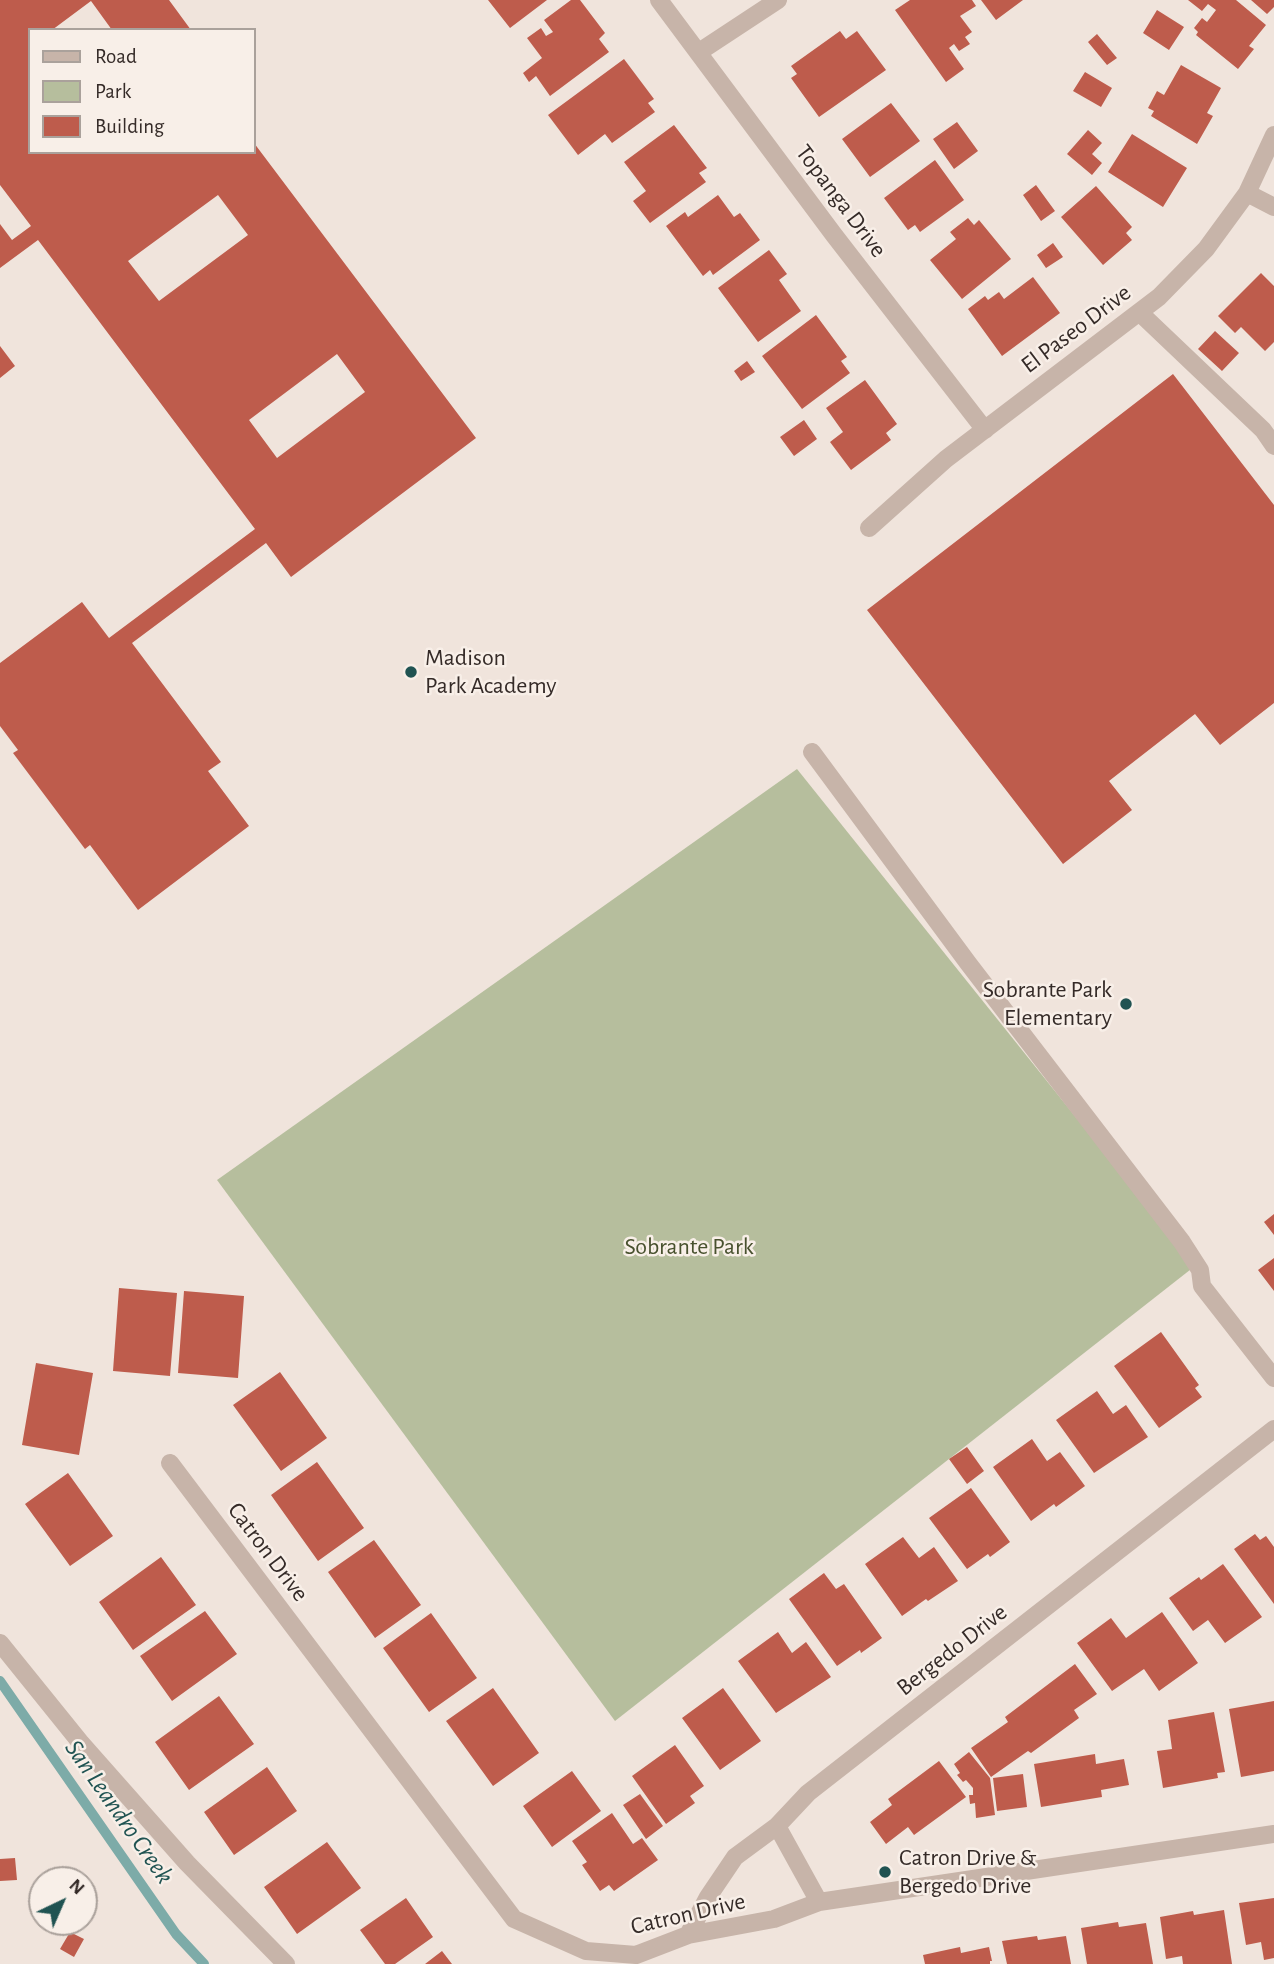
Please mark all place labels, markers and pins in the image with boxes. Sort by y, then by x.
place label: Madison Park Academy [425,644,556,700]
marker: Madison Park Academy [403,664,419,680]
place label: Sobrante Park Elementary [983,976,1112,1032]
marker: Sobrante Park Elementary [1118,996,1134,1012]
place label: Catron Drive & Bergedo Drive [899,1844,1036,1900]
marker: Catron Drive & Bergedo Drive [877,1864,893,1880]

